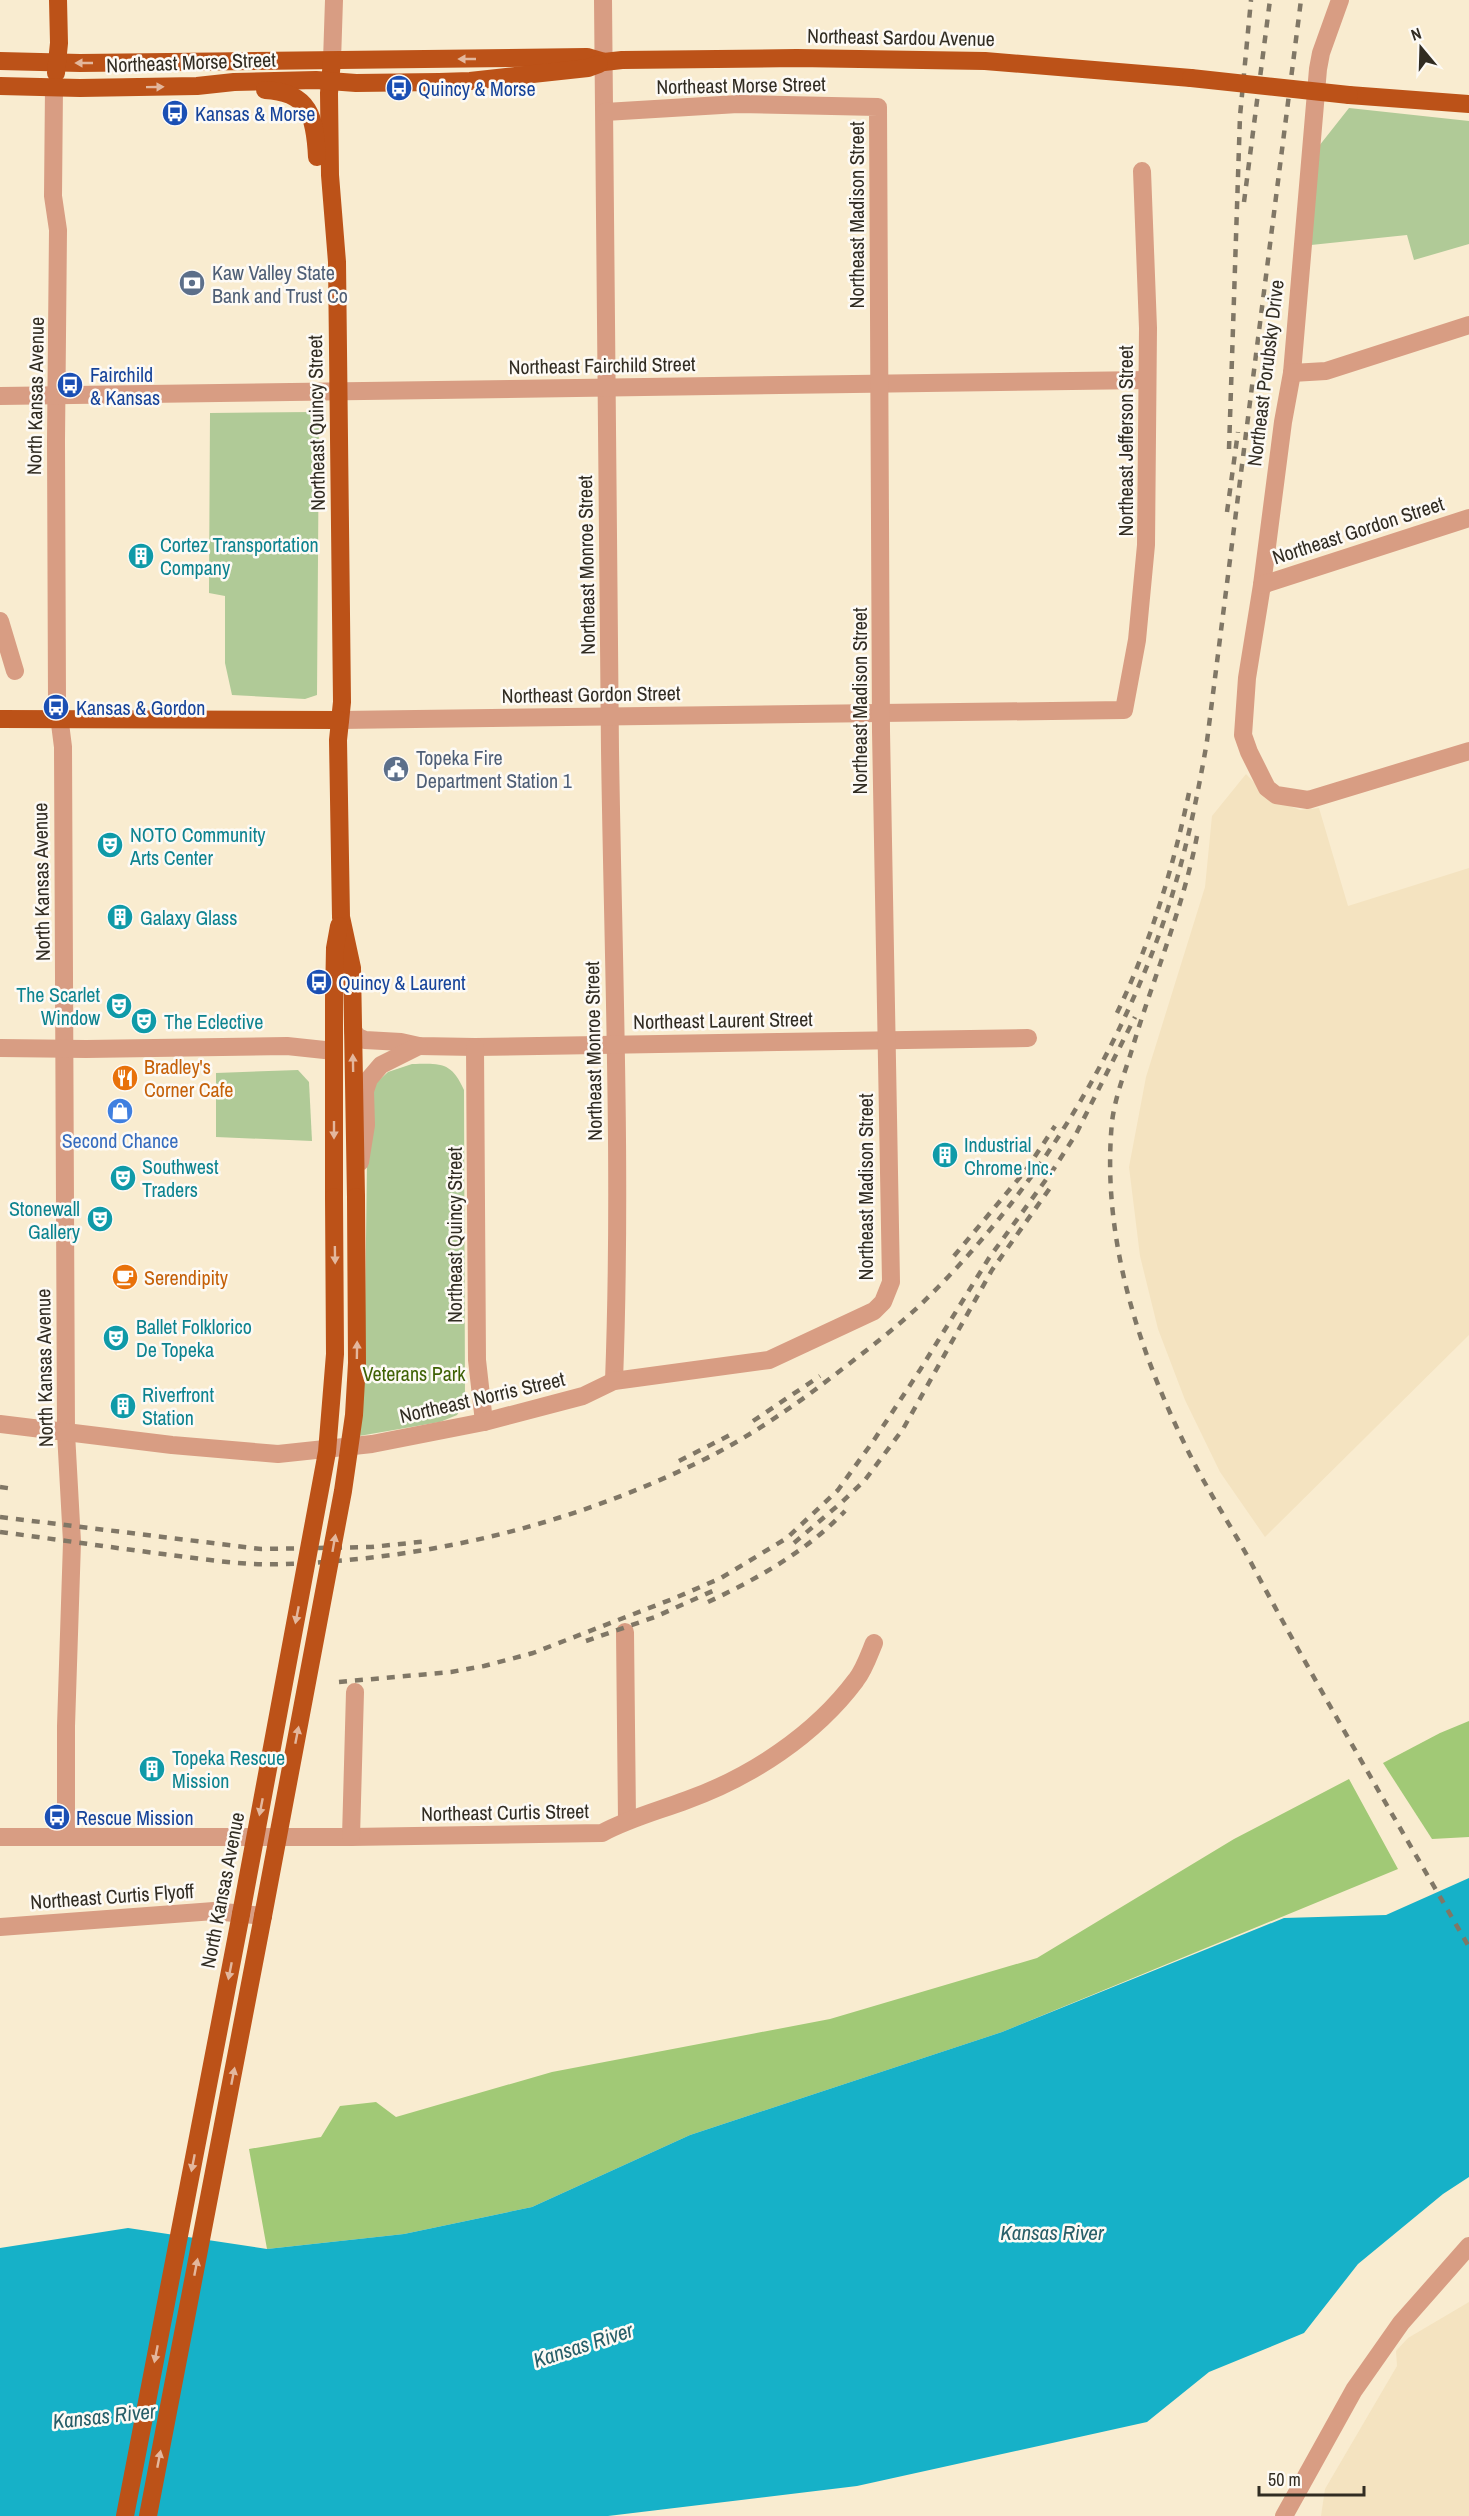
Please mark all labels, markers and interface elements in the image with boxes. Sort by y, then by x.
north arrow [1391,18,1451,78]
street label: Northeast Sardou Avenue [807,22,995,52]
text: N [1408,22,1424,46]
street label: Northeast Morse Street [106,46,277,78]
one-way arrow [457,54,476,64]
one-way arrow [75,58,94,68]
street label: Northeast Morse Street [656,70,826,100]
bus stop icon: Quincy & Morse [384,73,414,103]
place label: Quincy & Morse [418,75,536,102]
one-way arrow [145,82,164,92]
bus stop icon: Kansas & Morse [160,98,190,128]
place label: Kansas & Morse [195,100,315,127]
street label: Northeast Madison Street [843,121,870,308]
place label: Kaw Valley State Bank and Trust Co [212,259,348,309]
bank icon: Kaw Valley State Bank and Trust Co [177,268,207,298]
street label: Northeast Porubsky Drive [1240,278,1290,468]
street label: North Kansas Avenue [20,317,50,475]
street label: Northeast Quincy Street [301,334,331,511]
street label: Northeast Jefferson Street [1112,345,1139,537]
street label: Northeast Fairchild Street [508,350,696,380]
place label: Fairchild & Kansas [90,361,160,411]
bus stop icon: Fairchild & Kansas [55,370,85,400]
street label: Northeast Monroe Street [571,475,601,655]
street label: Northeast Gordon Street [1269,489,1448,570]
place label: Cortez Transportation Company [160,531,319,581]
building icon: Cortez Transportation Company [126,541,156,571]
street label: Northeast Madison Street [846,607,873,794]
street label: Northeast Gordon Street [501,679,681,709]
bus stop icon: Kansas & Gordon [41,692,71,722]
place label: Kansas & Gordon [76,694,205,721]
place label: Topeka Fire Department Station 1 [416,744,572,794]
public building icon: Topeka Fire Department Station 1 [381,754,411,784]
street label: North Kansas Avenue [26,803,56,961]
place label: NOTO Community Arts Center [129,821,266,871]
theatre icon: NOTO Community Arts Center [95,830,125,860]
building icon: Galaxy Glass [105,902,135,932]
place label: Galaxy Glass [140,904,238,931]
street label: Northeast Monroe Street [578,961,608,1141]
bus stop icon: Quincy & Laurent [304,967,334,997]
place label: Quincy & Laurent [338,969,466,996]
place label: The Scarlet Window [16,981,100,1031]
theatre icon: The Scarlet Window [104,991,134,1021]
street label: Northeast Laurent Street [633,1005,813,1035]
theatre icon: The Eclective [129,1006,159,1036]
place label: The Eclective [164,1008,263,1035]
place label: Bradley's Corner Cafe [144,1053,233,1103]
one-way arrow [349,1053,358,1072]
restaurant icon: Bradley's Corner Cafe [110,1063,140,1093]
street label: Northeast Madison Street [852,1093,879,1280]
shop icon: Second Chance [105,1096,135,1126]
one-way arrow [329,1121,339,1140]
place label: Second Chance [62,1127,178,1154]
place label: Industrial Chrome Inc. [964,1131,1053,1181]
building icon: Industrial Chrome Inc. [930,1140,960,1170]
street label: Northeast Quincy Street [441,1147,468,1323]
place label: Southwest Traders [142,1153,219,1203]
theatre icon: Southwest Traders [108,1163,138,1193]
place label: Stonewall Gallery [9,1195,81,1245]
theatre icon: Stonewall Gallery [85,1204,115,1234]
one-way arrow [330,1246,340,1265]
cafe icon: Serendipity [110,1262,140,1292]
place label: Serendipity [144,1264,229,1291]
street label: North Kansas Avenue [29,1289,59,1447]
place label: Ballet Folklorico De Topeka [136,1313,252,1363]
theatre icon: Ballet Folklorico De Topeka [101,1323,131,1353]
one-way arrow [352,1341,362,1360]
park label: Veterans Park [362,1360,466,1387]
street label: Northeast Norris Street [397,1365,568,1429]
place label: Riverfront Station [142,1381,214,1431]
building icon: Riverfront Station [108,1391,138,1421]
one-way arrow [330,1534,339,1553]
one-way arrow [292,1606,301,1625]
one-way arrow [293,1725,302,1744]
place label: Topeka Rescue Mission [172,1744,285,1794]
building icon: Topeka Rescue Mission [137,1754,167,1784]
street label: Northeast Curtis Street [421,1797,590,1827]
one-way arrow [256,1798,265,1817]
bus stop icon: Rescue Mission [42,1802,72,1832]
place label: Rescue Mission [76,1804,194,1831]
street label: North Kansas Avenue [194,1810,250,1970]
street label: Northeast Curtis Flyoff [29,1877,195,1915]
one-way arrow [225,1962,234,1981]
one-way arrow [229,2066,238,2085]
one-way arrow [188,2153,197,2172]
water label: Kansas River [1000,2218,1105,2247]
one-way arrow [192,2257,201,2276]
water label: Kansas River [529,2315,638,2375]
one-way arrow [151,2345,160,2364]
water label: Kansas River [51,2396,158,2436]
one-way arrow [155,2449,164,2468]
scale bar [1259,2459,1364,2497]
text: 50 m [1268,2467,1301,2492]

